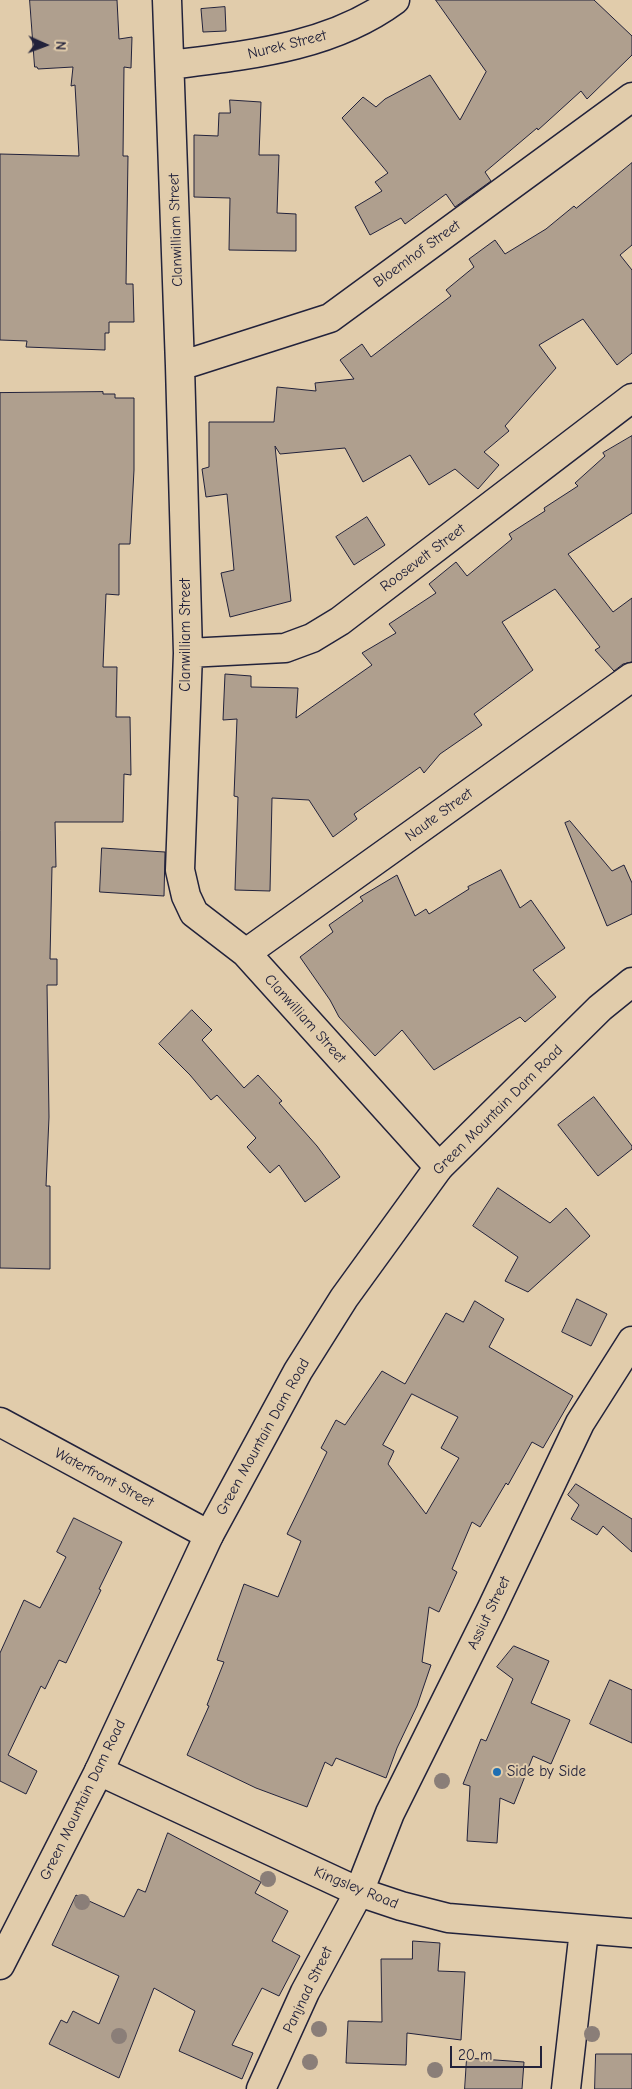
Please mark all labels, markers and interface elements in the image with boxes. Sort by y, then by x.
north arrow [20,20,70,70]
street label: Nurek Street [246,27,328,63]
text: N [52,41,69,50]
street label: Clanwilliam Street [165,173,187,287]
street label: Bloemhof Street [370,216,464,292]
street label: Roosevelt Street [377,520,469,596]
street label: Clanwilliam Street [177,578,195,692]
street label: Naute Street [402,784,476,846]
street label: Clanwilliam Street [260,971,350,1067]
street label: Green Mountain Dam Road [429,1041,567,1179]
street label: Green Mountain Dam Road [212,1355,314,1519]
street label: Waterfront Street [51,1444,157,1512]
street label: Assiut Street [464,1573,514,1653]
street label: Green Mountain Dam Road [36,1717,130,1883]
place label: Side by Side [507,1763,586,1781]
marker: Side by Side [491,1766,503,1778]
street label: Kingsley Road [311,1863,401,1913]
street label: Panjnad Street [279,1944,337,2036]
scale bar [452,2036,544,2068]
text: 20 m [458,2046,492,2064]

